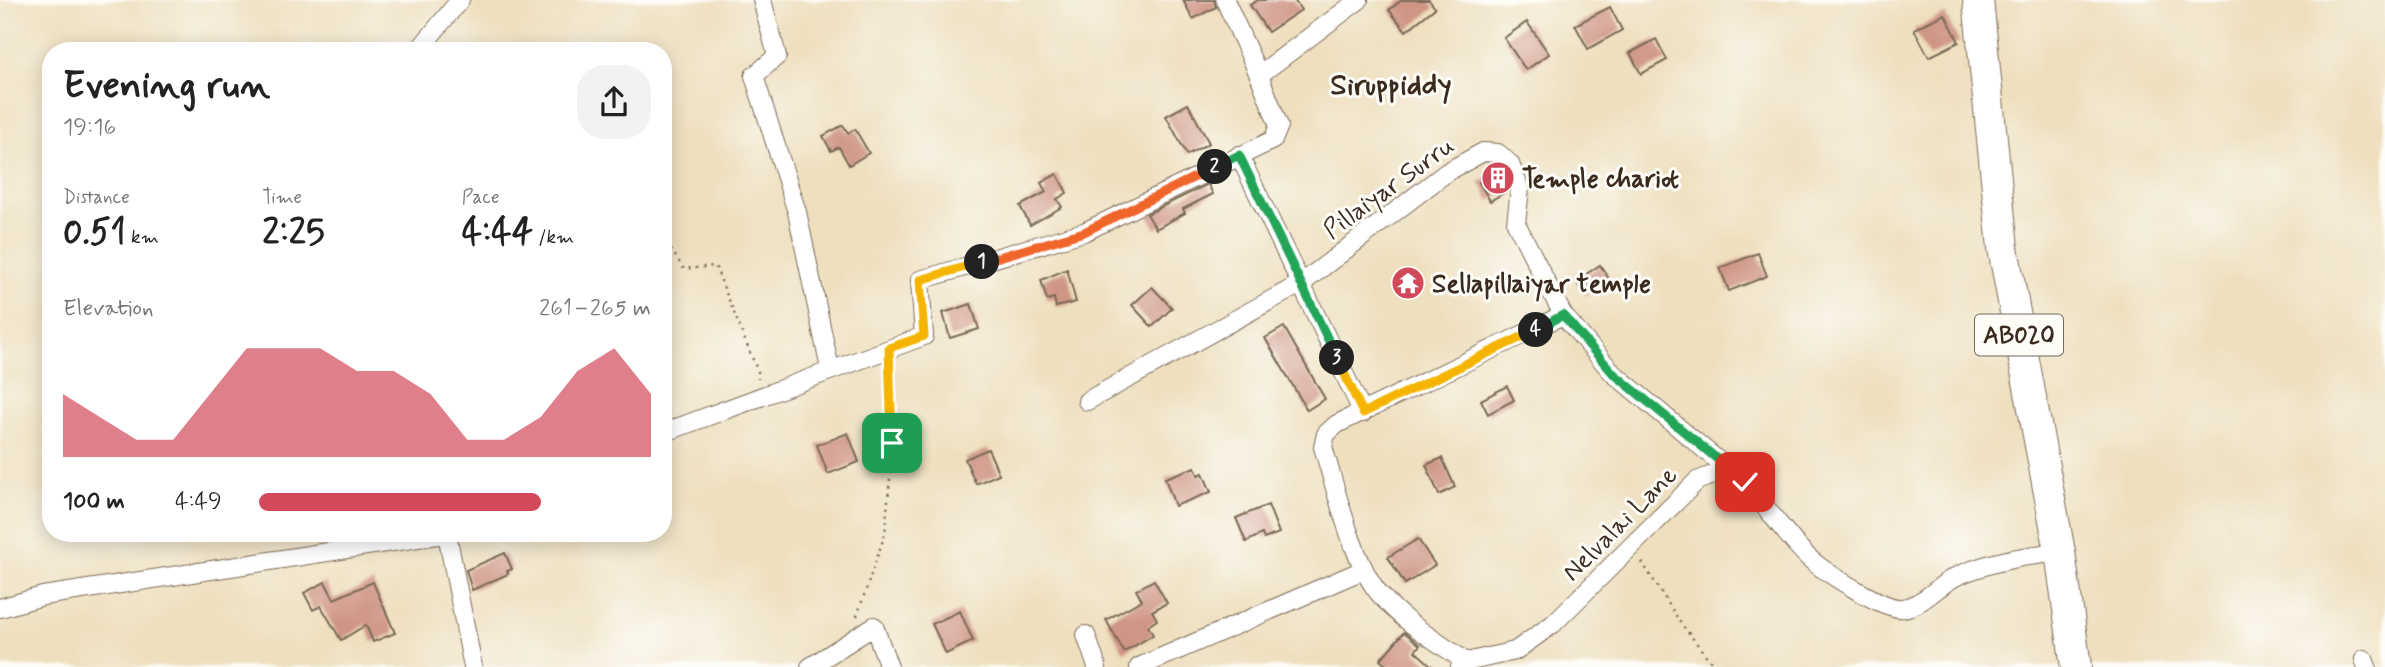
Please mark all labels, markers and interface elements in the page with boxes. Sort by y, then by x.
text: Evening run [63,62,270,111]
button: share [577,65,651,139]
district label: Siruppiddy [1330,66,1452,105]
text: 19:16 [63,113,116,143]
street label: Pillaiyar Surru [1317,130,1462,248]
pin: 2 [1198,150,1232,184]
text: 2 [1210,154,1219,179]
building icon: Temple chariot [1479,159,1517,197]
place label: Temple chariot [1522,163,1679,197]
text: Distance [63,185,130,210]
text: Time [262,185,302,210]
text: Pace [462,185,499,210]
text: 0.51 [63,210,126,256]
text: 2:25 [262,210,325,256]
text: 4:44 [462,210,533,256]
text: km [126,225,159,250]
text: /km [533,225,574,250]
pin: 1 [964,244,1000,280]
text: 1 [977,249,986,274]
temple icon: Sellapillaiyar temple [1389,264,1427,302]
place label: Sellapillaiyar temple [1432,268,1651,302]
text: Elevation [63,294,154,324]
text: 261–265 m [539,294,651,324]
pin: 4 [1518,312,1554,348]
road number: AB020 [1975,314,2063,356]
text: 4 [1530,317,1541,342]
pin: 3 [1320,340,1354,376]
text: 3 [1332,345,1341,370]
pin [862,413,922,473]
icon: arrive [873,424,911,462]
pin [1715,452,1775,512]
street label: Nelvalai Lane [1555,459,1685,589]
icon: check [1726,463,1764,501]
text: 100 m [63,487,125,517]
text: 4:49 [175,487,222,517]

